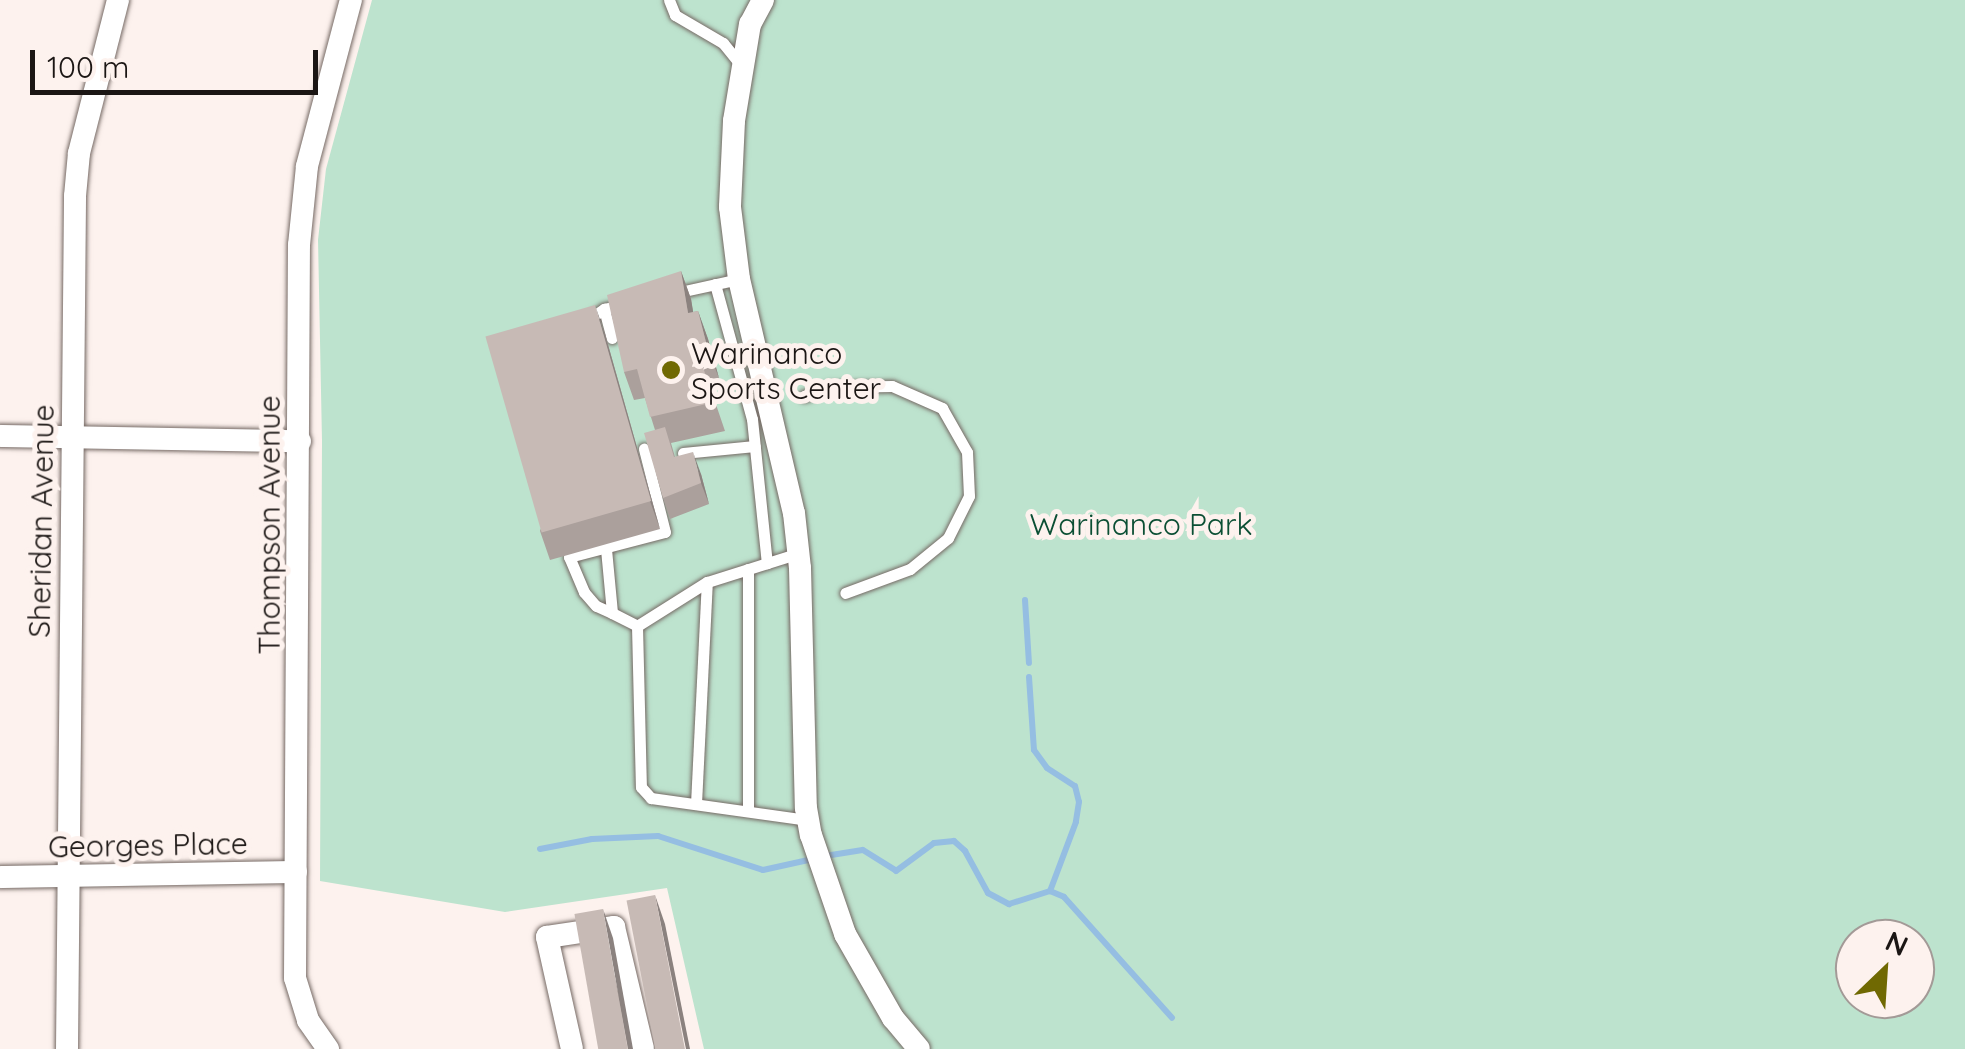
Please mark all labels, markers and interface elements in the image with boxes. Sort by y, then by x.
scale bar [35,30,322,92]
text: 100 m [47,48,129,86]
place label: Warinanco Sports Center [691,335,881,406]
marker: Warinanco Sports Center [660,359,682,381]
street label: Thompson Avenue [251,395,287,655]
street label: Sheridan Avenue [21,404,61,638]
park label: Warinanco Park [1029,506,1253,542]
street label: Georges Place [48,825,248,865]
north arrow [1835,919,1935,1019]
text: N [1880,923,1914,963]

